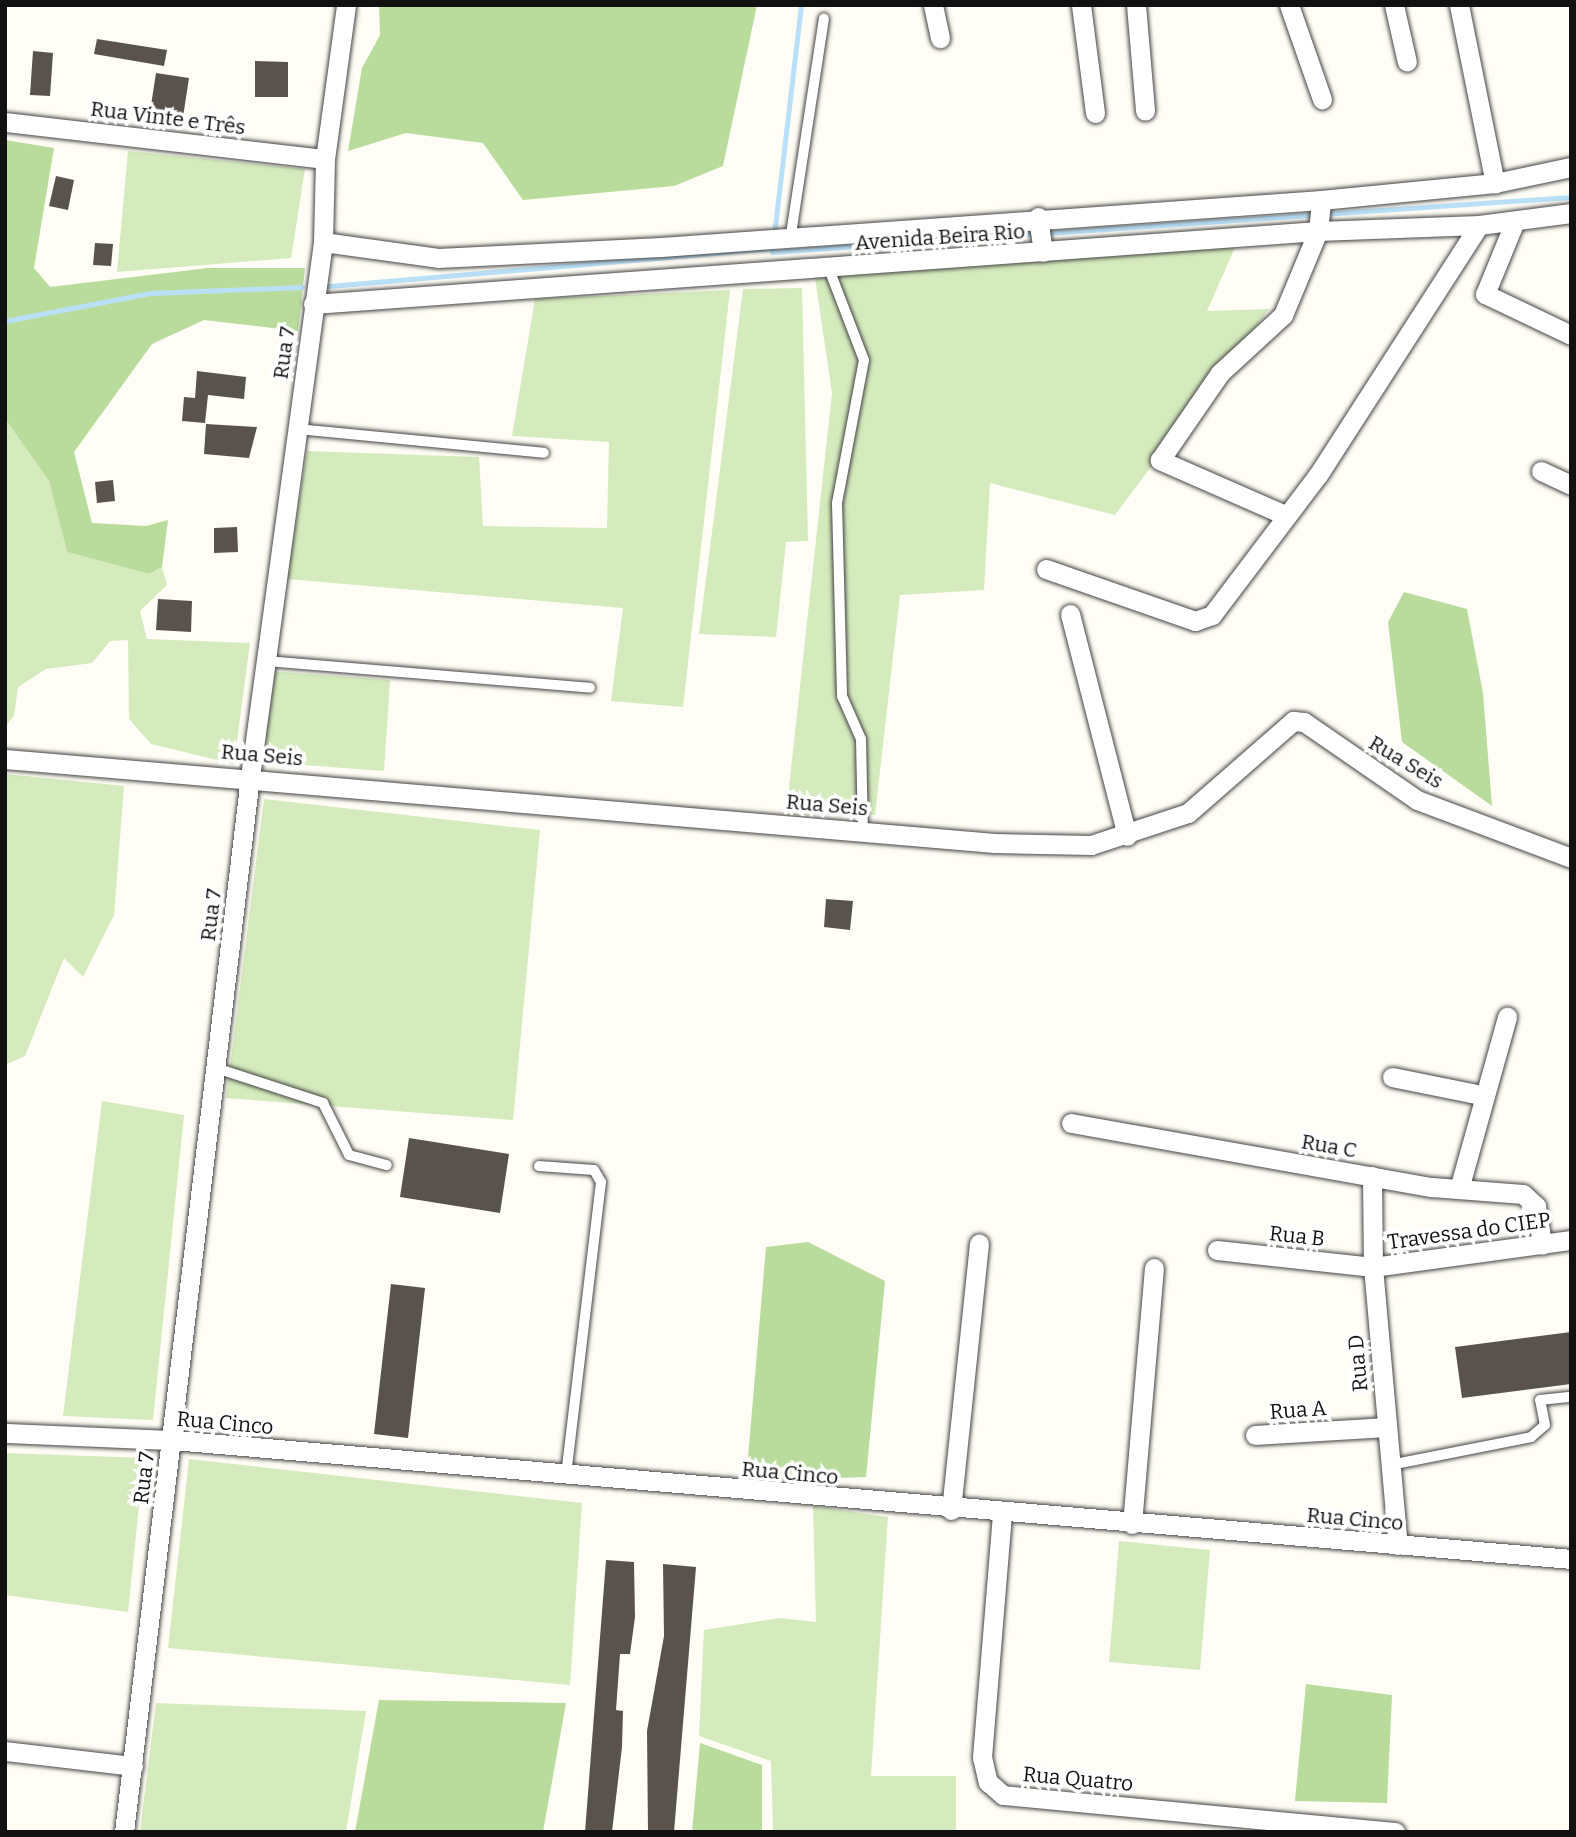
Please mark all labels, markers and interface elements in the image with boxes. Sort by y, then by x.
street label: Rua Vinte e Três [89,96,247,140]
street label: Avenida Beira Rio [854,218,1026,256]
street label: Rua 7 [268,325,300,381]
street label: Rua Seis [1364,730,1448,794]
street label: Rua Seis [220,739,304,771]
street label: Rua Seis [785,789,869,821]
street label: Rua 7 [195,887,227,943]
street label: Rua C [1299,1129,1359,1163]
street label: Travessa do CIEP [1386,1207,1552,1255]
street label: Rua B [1268,1221,1326,1251]
street label: Rua D [1343,1333,1373,1393]
street label: Rua A [1269,1395,1327,1425]
street label: Rua Cinco [176,1406,274,1440]
street label: Rua 7 [128,1450,160,1506]
street label: Rua Cinco [741,1456,839,1490]
street label: Rua Cinco [1306,1502,1404,1536]
street label: Rua Quatro [1022,1762,1134,1796]

